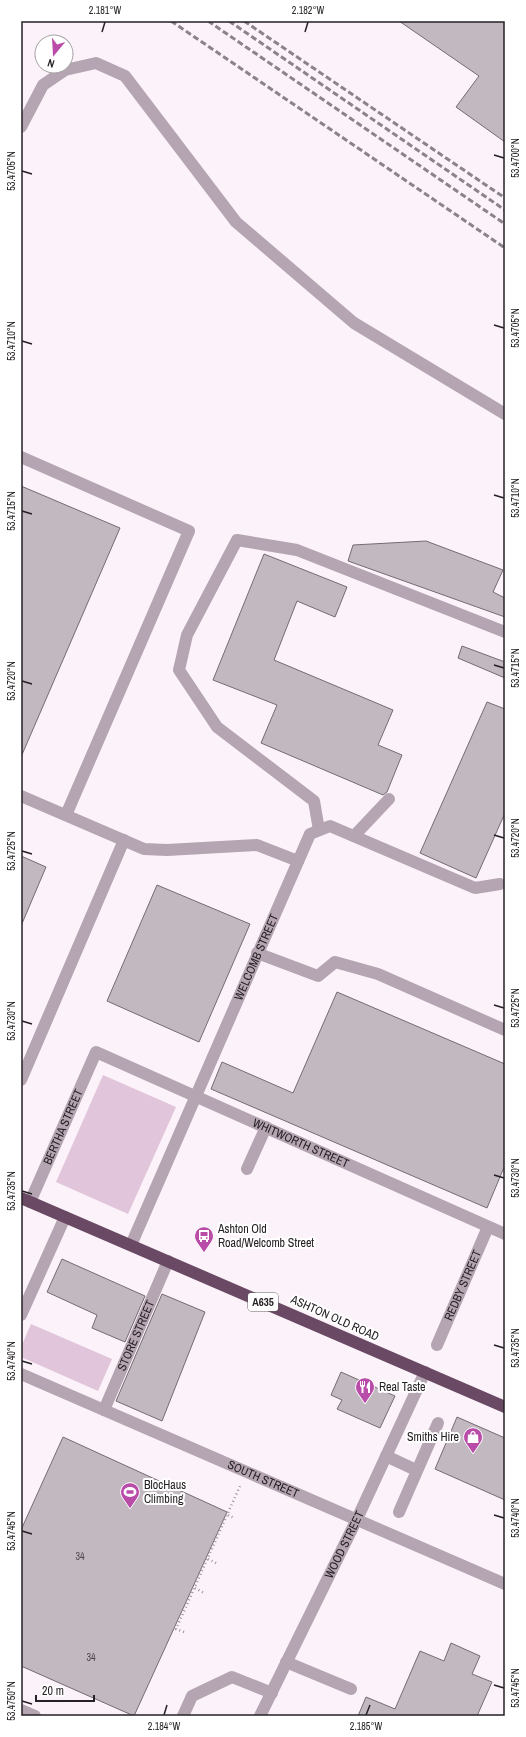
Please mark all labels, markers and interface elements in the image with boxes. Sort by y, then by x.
text: 2.181°W [89,4,121,17]
text: 2.182°W [292,4,324,17]
north arrow [34,34,74,74]
text: N [46,56,56,71]
text: 53.4700°N [509,138,522,178]
text: 53.4705°N [5,151,18,191]
text: 53.4705°N [509,308,522,348]
text: 53.4710°N [5,321,18,361]
text: 53.4710°N [509,478,522,518]
text: 53.4715°N [5,491,18,531]
text: 53.4715°N [509,648,522,688]
text: 53.4720°N [5,661,18,701]
text: 53.4720°N [509,818,522,858]
text: 53.4725°N [5,831,18,871]
street label: WELCOMB STREET [231,912,282,1003]
text: 53.4725°N [509,988,522,1028]
text: 53.4730°N [5,1001,18,1041]
street label: BERTHA STREET [39,1087,87,1167]
street label: WHITWORTH STREET [250,1115,351,1172]
text: 53.4730°N [509,1158,522,1198]
text: 53.4735°N [5,1171,18,1211]
place label: Ashton Old Road/Welcomb Street [217,1221,314,1251]
bus stop icon: Ashton Old Road/Welcomb Street [193,1225,215,1253]
street label: REDBY STREET [440,1248,485,1323]
street label: ASHTON OLD ROAD [287,1291,382,1345]
road number: A635 [248,1293,278,1311]
street label: STORE STREET [114,1298,158,1373]
text: 53.4735°N [509,1328,522,1368]
text: 53.4740°N [5,1341,18,1381]
restaurant icon: Real Taste [354,1376,376,1404]
place label: Real Taste [379,1379,426,1395]
shop icon: Smiths Hire [462,1426,484,1454]
place label: Smiths Hire [407,1429,459,1445]
street label: SOUTH STREET [225,1457,301,1502]
place label: BlocHaus Climbing [144,1477,186,1507]
sports icon: BlocHaus Climbing [119,1481,141,1509]
text: 53.4740°N [509,1498,522,1538]
street label: WOOD STREET [321,1508,368,1581]
text: 53.4745°N [5,1511,18,1551]
house number: 34 [75,1550,85,1563]
house number: 34 [86,1651,96,1664]
text: 53.4745°N [509,1668,522,1708]
scale bar [36,1677,94,1703]
text: 53.4750°N [5,1681,18,1721]
text: 20 m [42,1683,64,1699]
text: 2.184°W [148,1720,180,1733]
text: 2.185°W [350,1720,382,1733]

